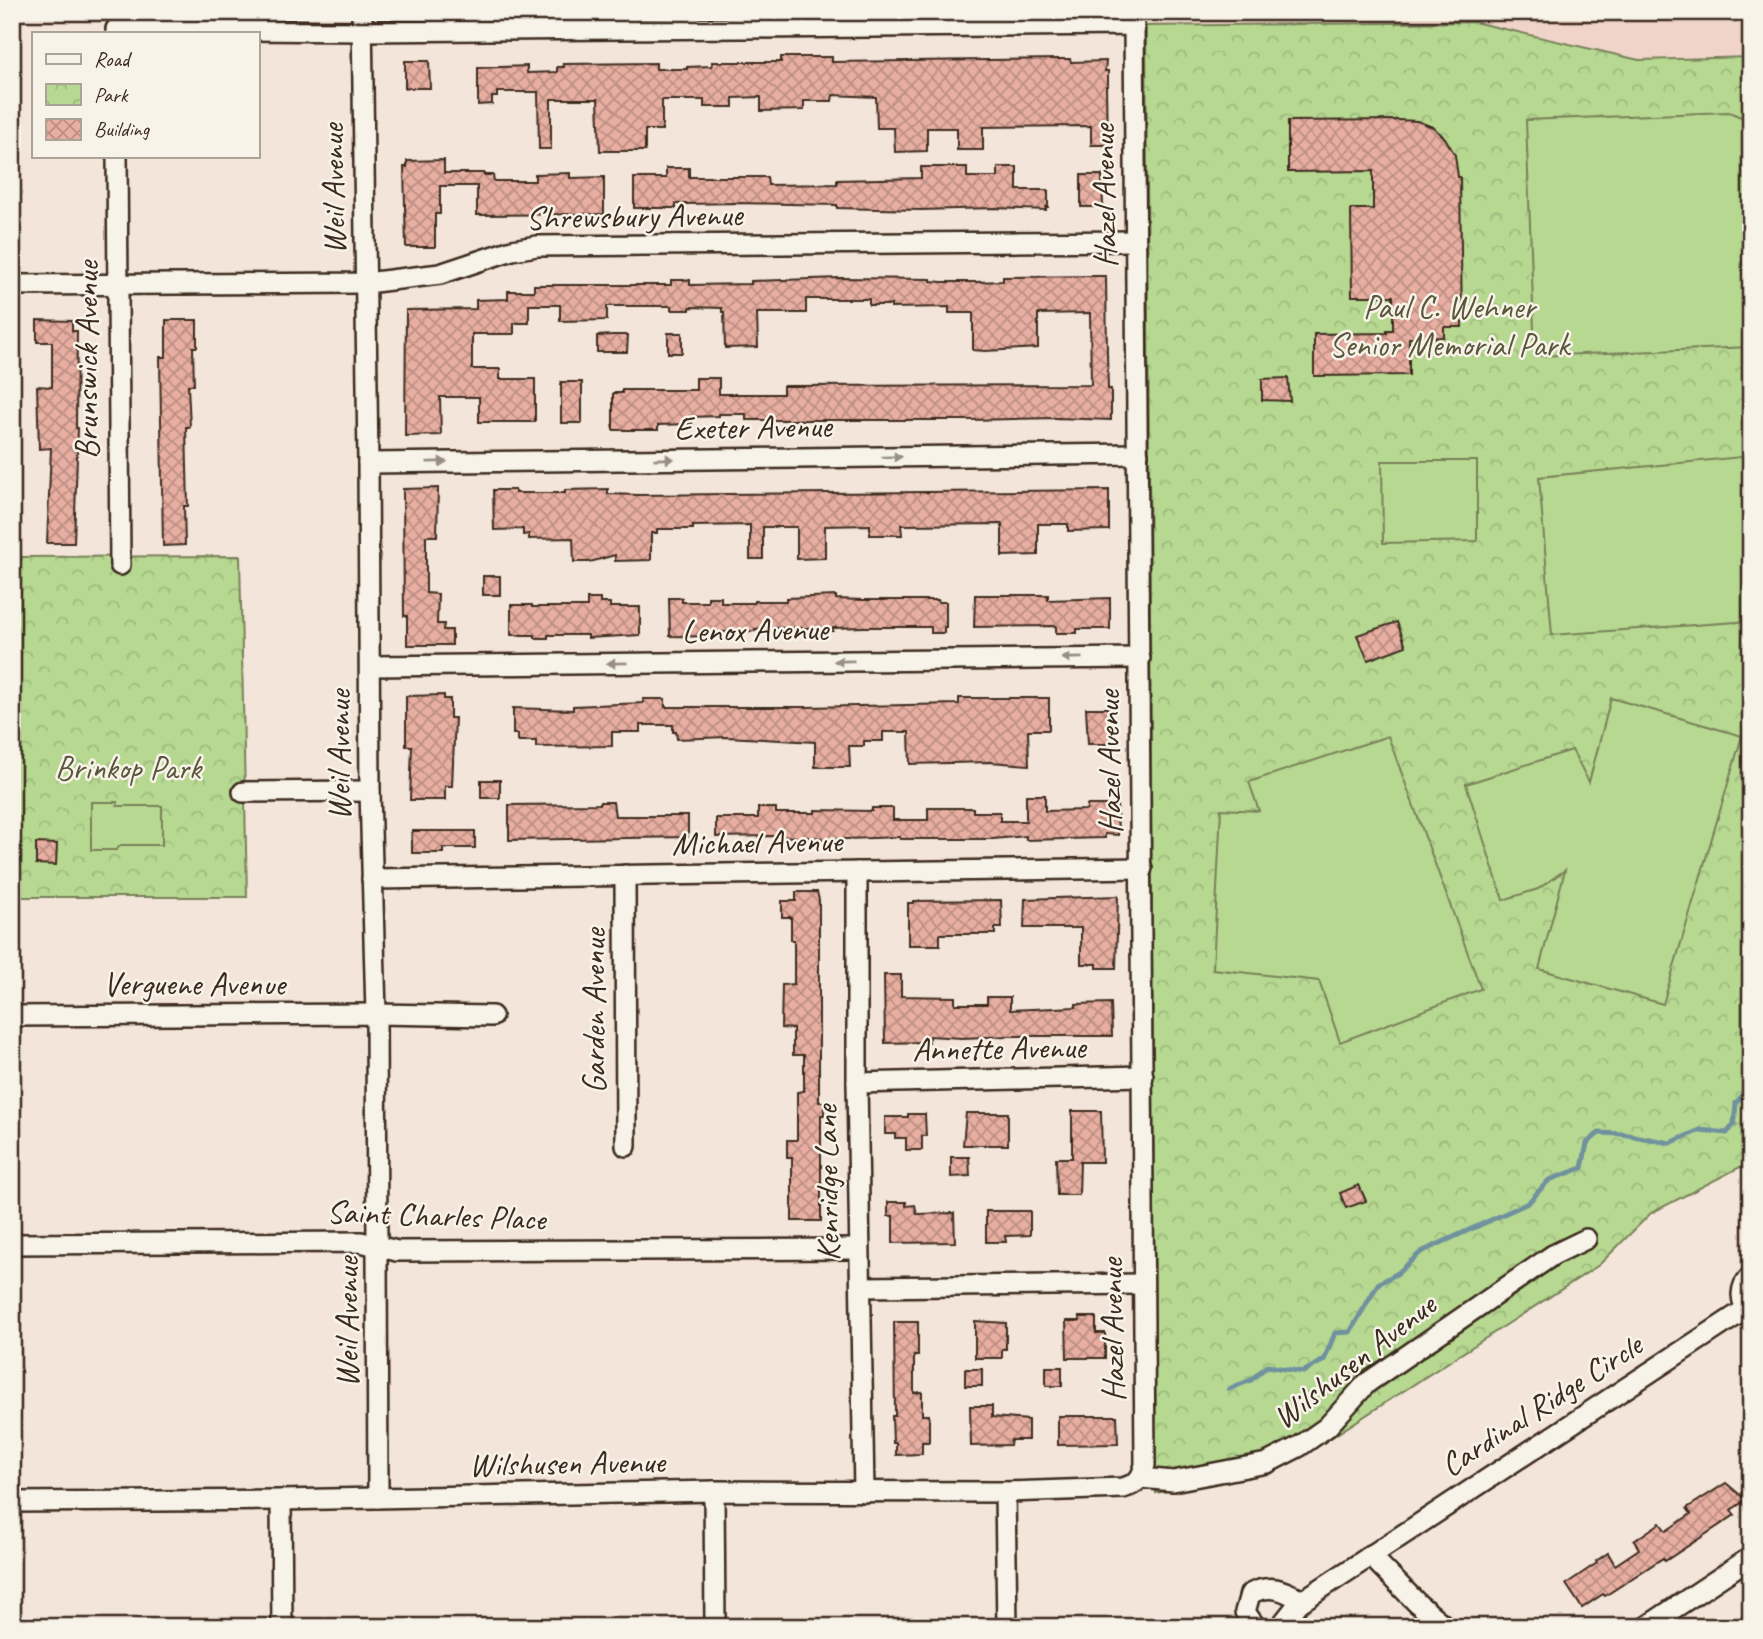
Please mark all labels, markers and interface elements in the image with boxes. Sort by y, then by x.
legend [32,32,259,158]
text: Road [94,46,133,72]
text: Park [94,82,129,108]
text: Building [94,116,151,142]
street label: Weil Avenue [311,121,355,255]
street label: Hazel Avenue [1082,122,1126,268]
street label: Shrewsbury Avenue [525,193,745,239]
street label: Brunswick Avenue [66,259,108,459]
park label: Paul C. Wehner Senior Memorial Park [1329,286,1572,366]
street label: Exeter Avenue [674,405,834,449]
one-way arrow [881,451,903,462]
one-way arrow [653,454,675,465]
one-way arrow [426,456,448,468]
street label: Lenox Avenue [682,608,831,652]
one-way arrow [1060,653,1082,664]
one-way arrow [833,655,855,667]
one-way arrow [605,658,627,669]
street label: Weil Avenue [318,687,360,820]
street label: Hazel Avenue [1087,688,1131,834]
park label: Brinkop Park [55,747,203,789]
street label: Michael Avenue [671,819,845,864]
street label: Garden Avenue [573,926,615,1093]
street label: Verguene Avenue [103,963,287,1005]
street label: Annette Avenue [912,1025,1088,1071]
street label: Kenridge Lane [805,1102,849,1261]
street label: Saint Charles Place [326,1190,548,1240]
street label: Weil Avenue [326,1254,368,1387]
street label: Hazel Avenue [1090,1256,1134,1402]
street label: Wilshusen Avenue [1264,1283,1446,1438]
street label: Cardinal Ridge Circle [1432,1323,1652,1486]
street label: Wilshusen Avenue [469,1440,667,1486]

